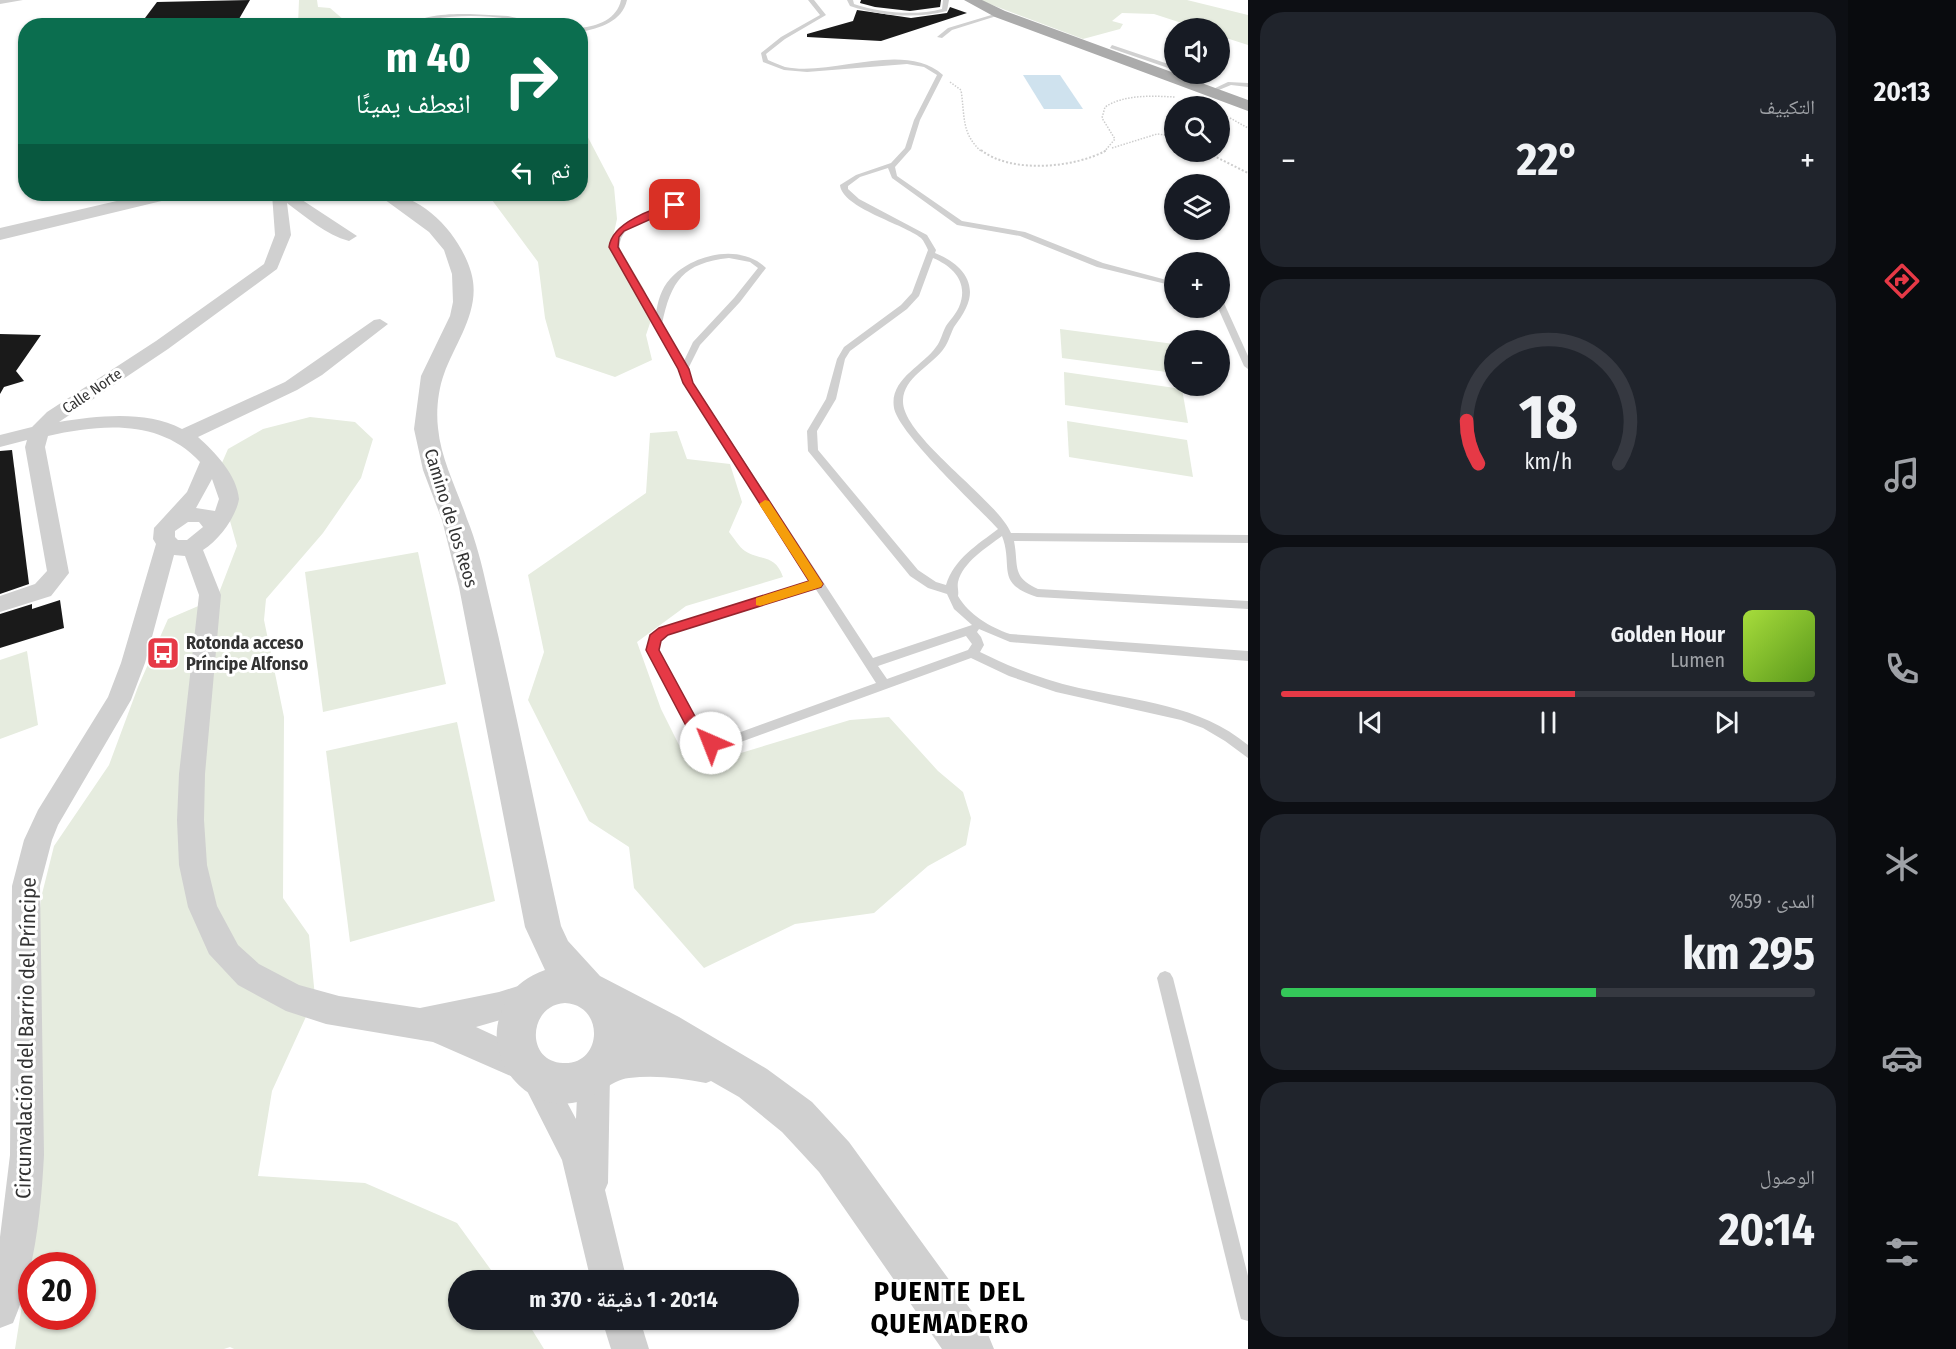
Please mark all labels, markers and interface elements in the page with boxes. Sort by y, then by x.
map controls [1164,18,1230,396]
button: sound [1164,18,1230,84]
text: 40 m [386,33,471,83]
icon: right [492,42,570,120]
text: 20:13 [1874,76,1930,108]
text: انعطف يمينًا [356,88,471,120]
text: التكييف [1759,95,1815,119]
button: search [1164,96,1230,162]
text: 22° [1517,133,1579,187]
text: − [1281,141,1296,181]
text: + [1800,141,1815,181]
icon: left [506,156,539,189]
text: ثم [551,157,570,184]
button: layers [1164,174,1230,240]
pin [649,179,700,230]
icon: arrive [658,188,691,221]
button: + [1164,252,1230,318]
icon: directions [1881,260,1923,302]
button: − [1164,330,1230,396]
street label: Calle Norte [59,365,125,417]
text: 18 [1518,380,1578,455]
street label: Camino de los Reos [419,446,483,590]
text: km/h [1524,450,1572,476]
icon: music [1881,454,1923,496]
text: Golden Hour [1611,621,1725,648]
place label: Rotonda acceso Príncipe Alfonso [186,632,309,675]
bus stop icon: Rotonda acceso Príncipe Alfonso [145,635,181,671]
text: Lumen [1670,648,1725,672]
icon: phone [1881,648,1923,690]
icon: previous [1354,706,1387,739]
icon: pause [1532,706,1565,739]
icon: next [1710,706,1743,739]
position arrow [679,711,743,775]
icon: climate [1881,843,1923,885]
street label: Circunvalación del Barrio del Príncipe [10,877,42,1199]
text: المدى · 59% [1729,889,1815,913]
text: 295 km [1682,927,1815,981]
icon: car [1881,1037,1923,1079]
text: الوصول [1760,1165,1815,1189]
text: 20:14 [1719,1203,1815,1257]
icon: filters [1881,1231,1923,1273]
speed limit sign: 20 [18,1252,96,1330]
district label: PUENTE DEL QUEMADERO [870,1275,1030,1340]
text: 20:14 · 1 دقيقة · 370 m [529,1286,718,1313]

